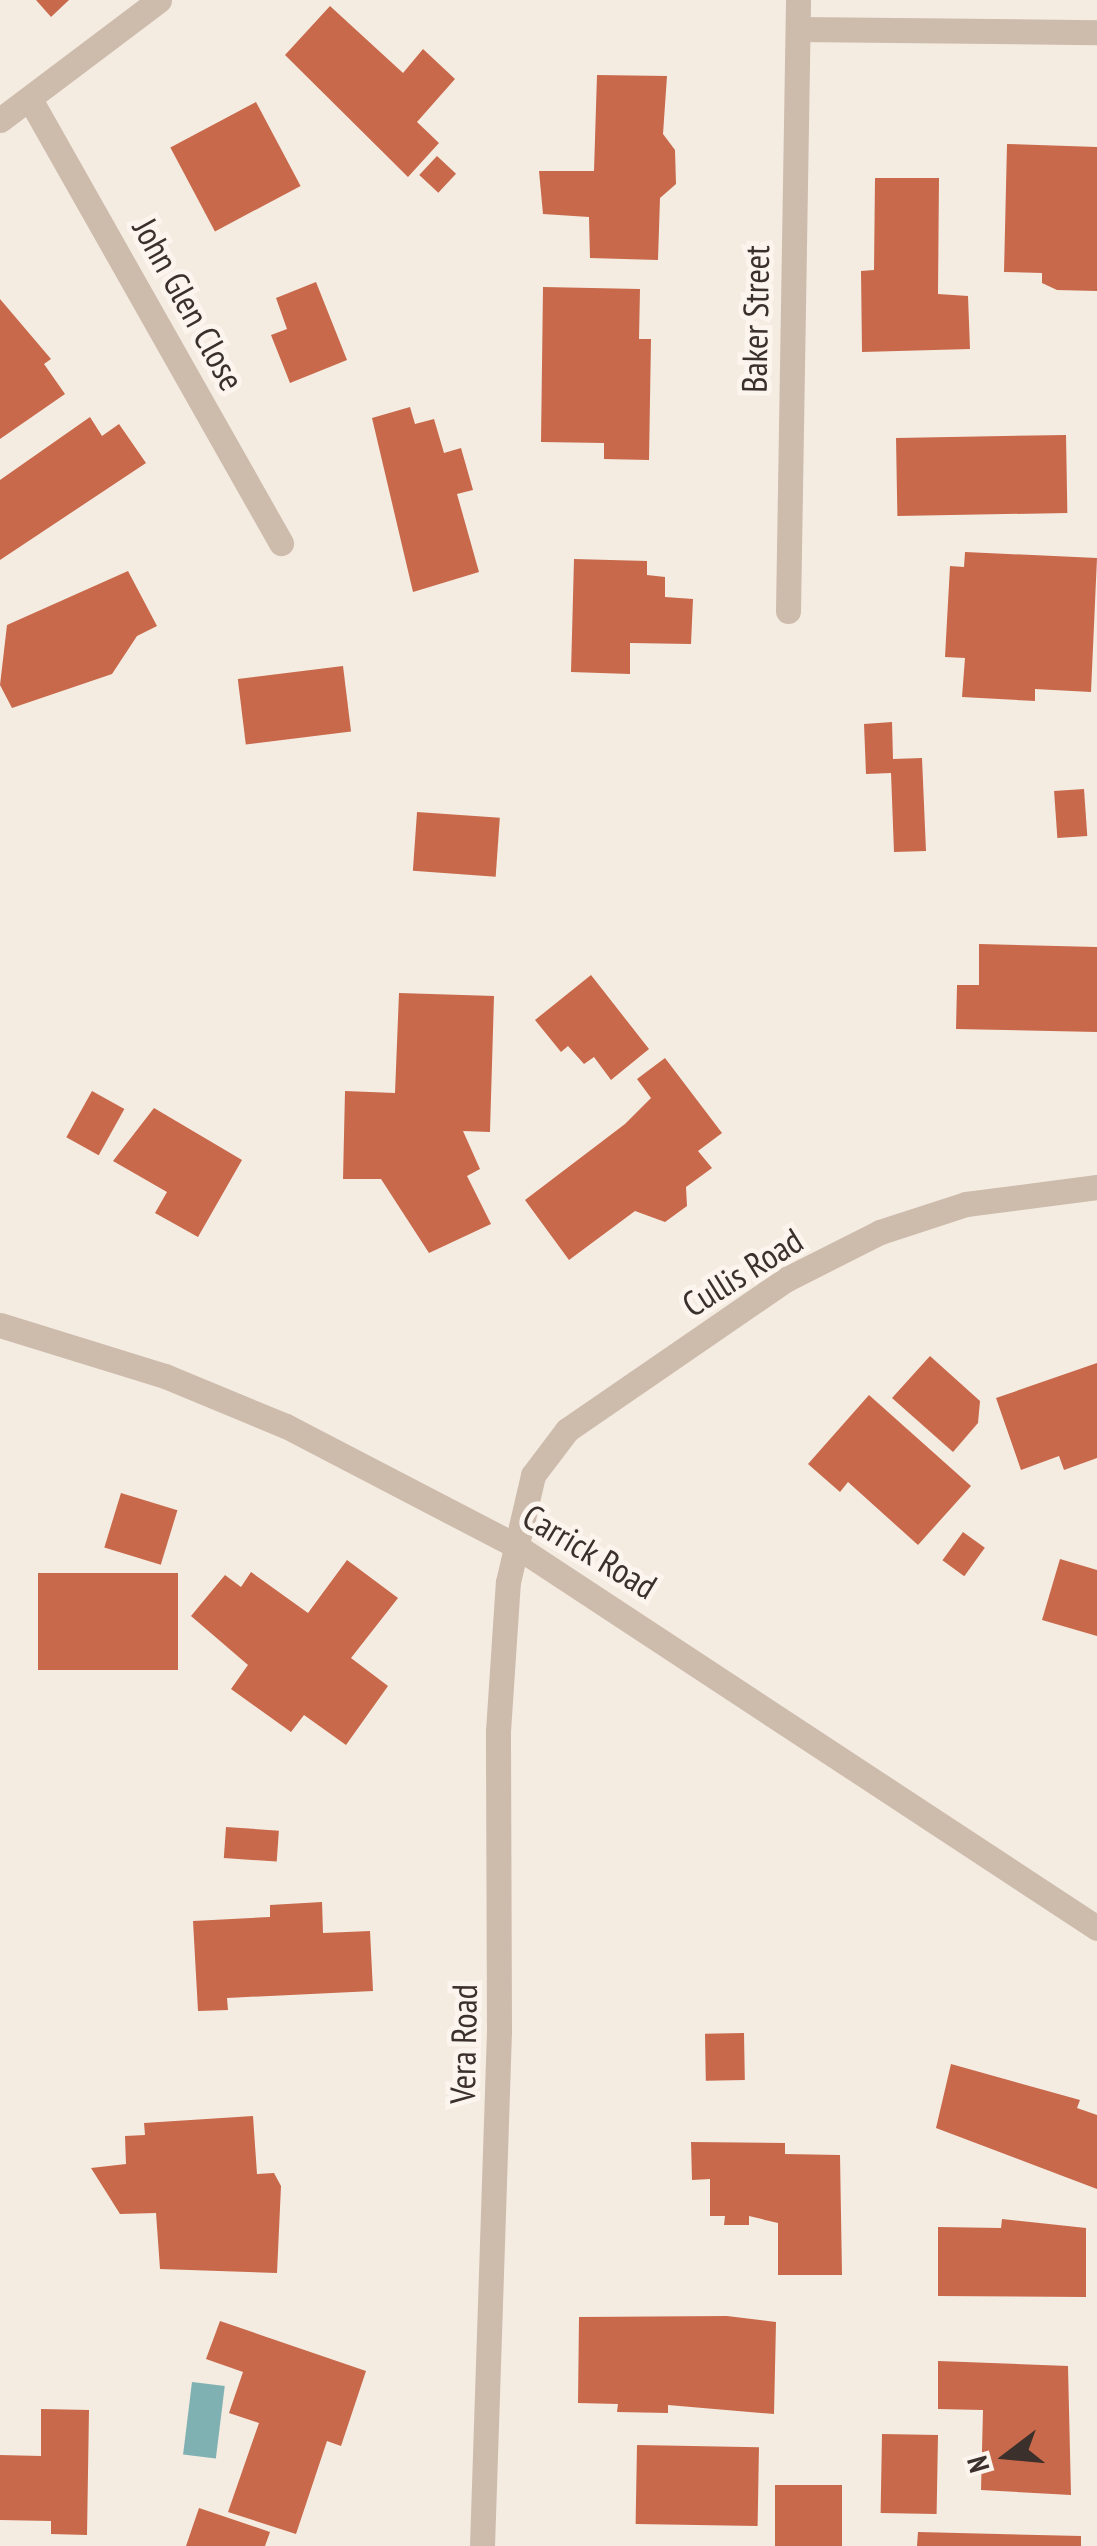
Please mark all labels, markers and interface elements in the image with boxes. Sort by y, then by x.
street label: John Glen Close [125,211,253,397]
street label: Baker Street [733,245,777,393]
street label: Cullis Road [674,1219,810,1325]
street label: Carrick Road [515,1494,665,1608]
street label: Vera Road [441,1984,485,2104]
north arrow [957,2406,1057,2506]
text: N [958,2452,998,2477]

